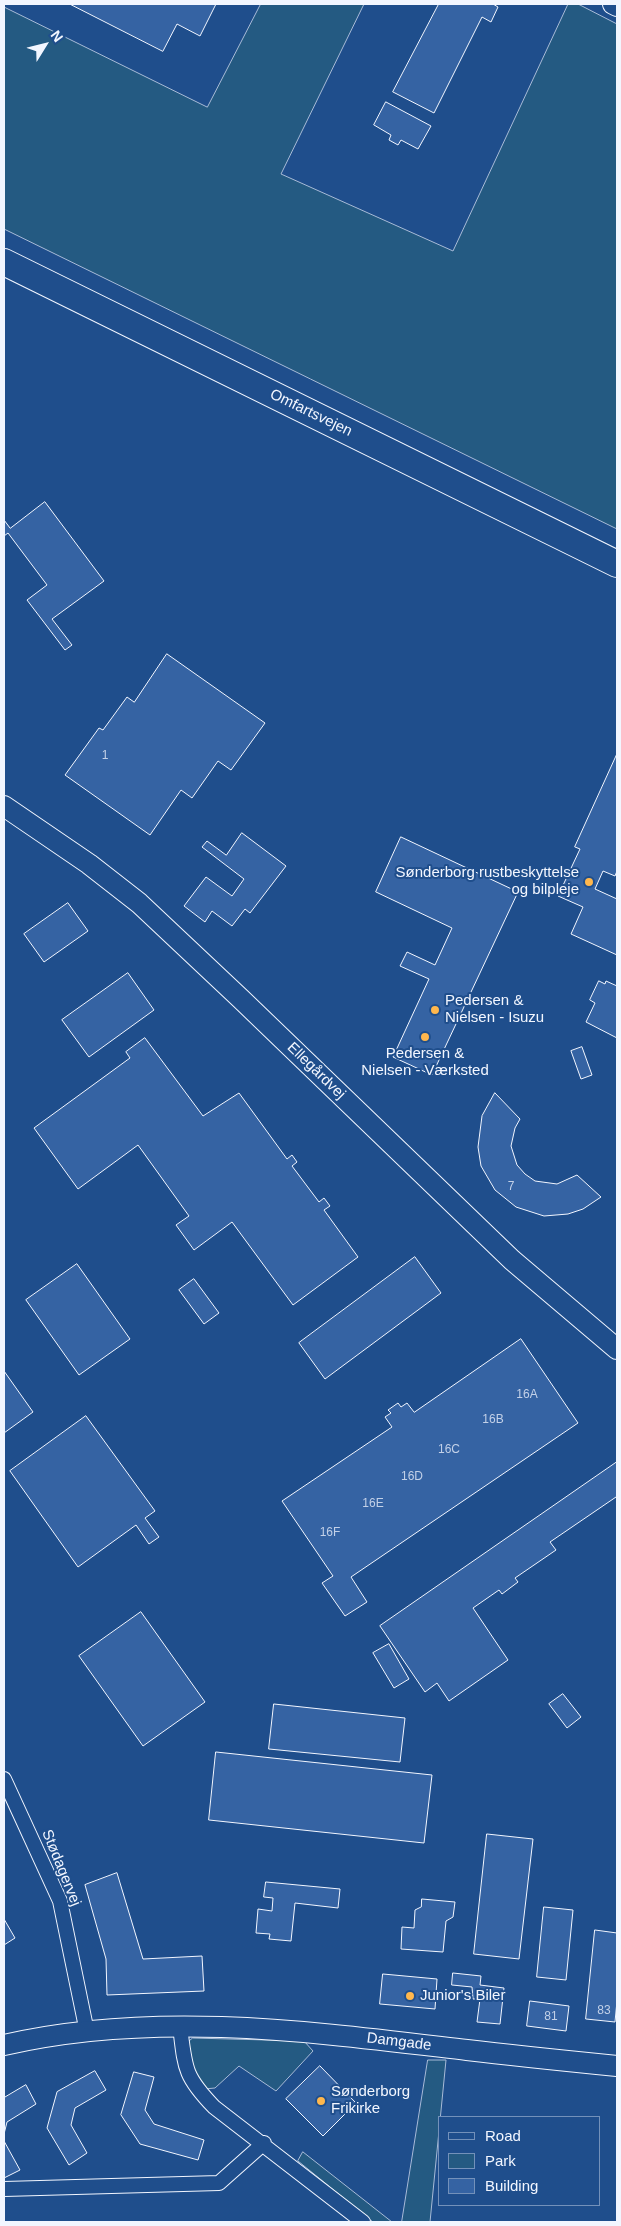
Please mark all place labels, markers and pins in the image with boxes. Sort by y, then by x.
place label: Sønderborg rustbeskyttelse og bilpleje [396,864,579,899]
marker: Sønderborg rustbeskyttelse og bilpleje [583,876,595,888]
place label: Pedersen & Nielsen - Isuzu [445,992,544,1027]
marker: Pedersen & Nielsen - Isuzu [429,1004,441,1016]
marker: Pedersen & Nielsen - Værksted [419,1031,431,1043]
place label: Pedersen & Nielsen - Værksted [361,1045,489,1080]
place label: Junior's Biler [420,1987,505,2005]
marker: Junior's Biler [404,1990,416,2002]
place label: Sønderborg Frikirke [331,2083,410,2118]
marker: Sønderborg Frikirke [315,2095,327,2107]

